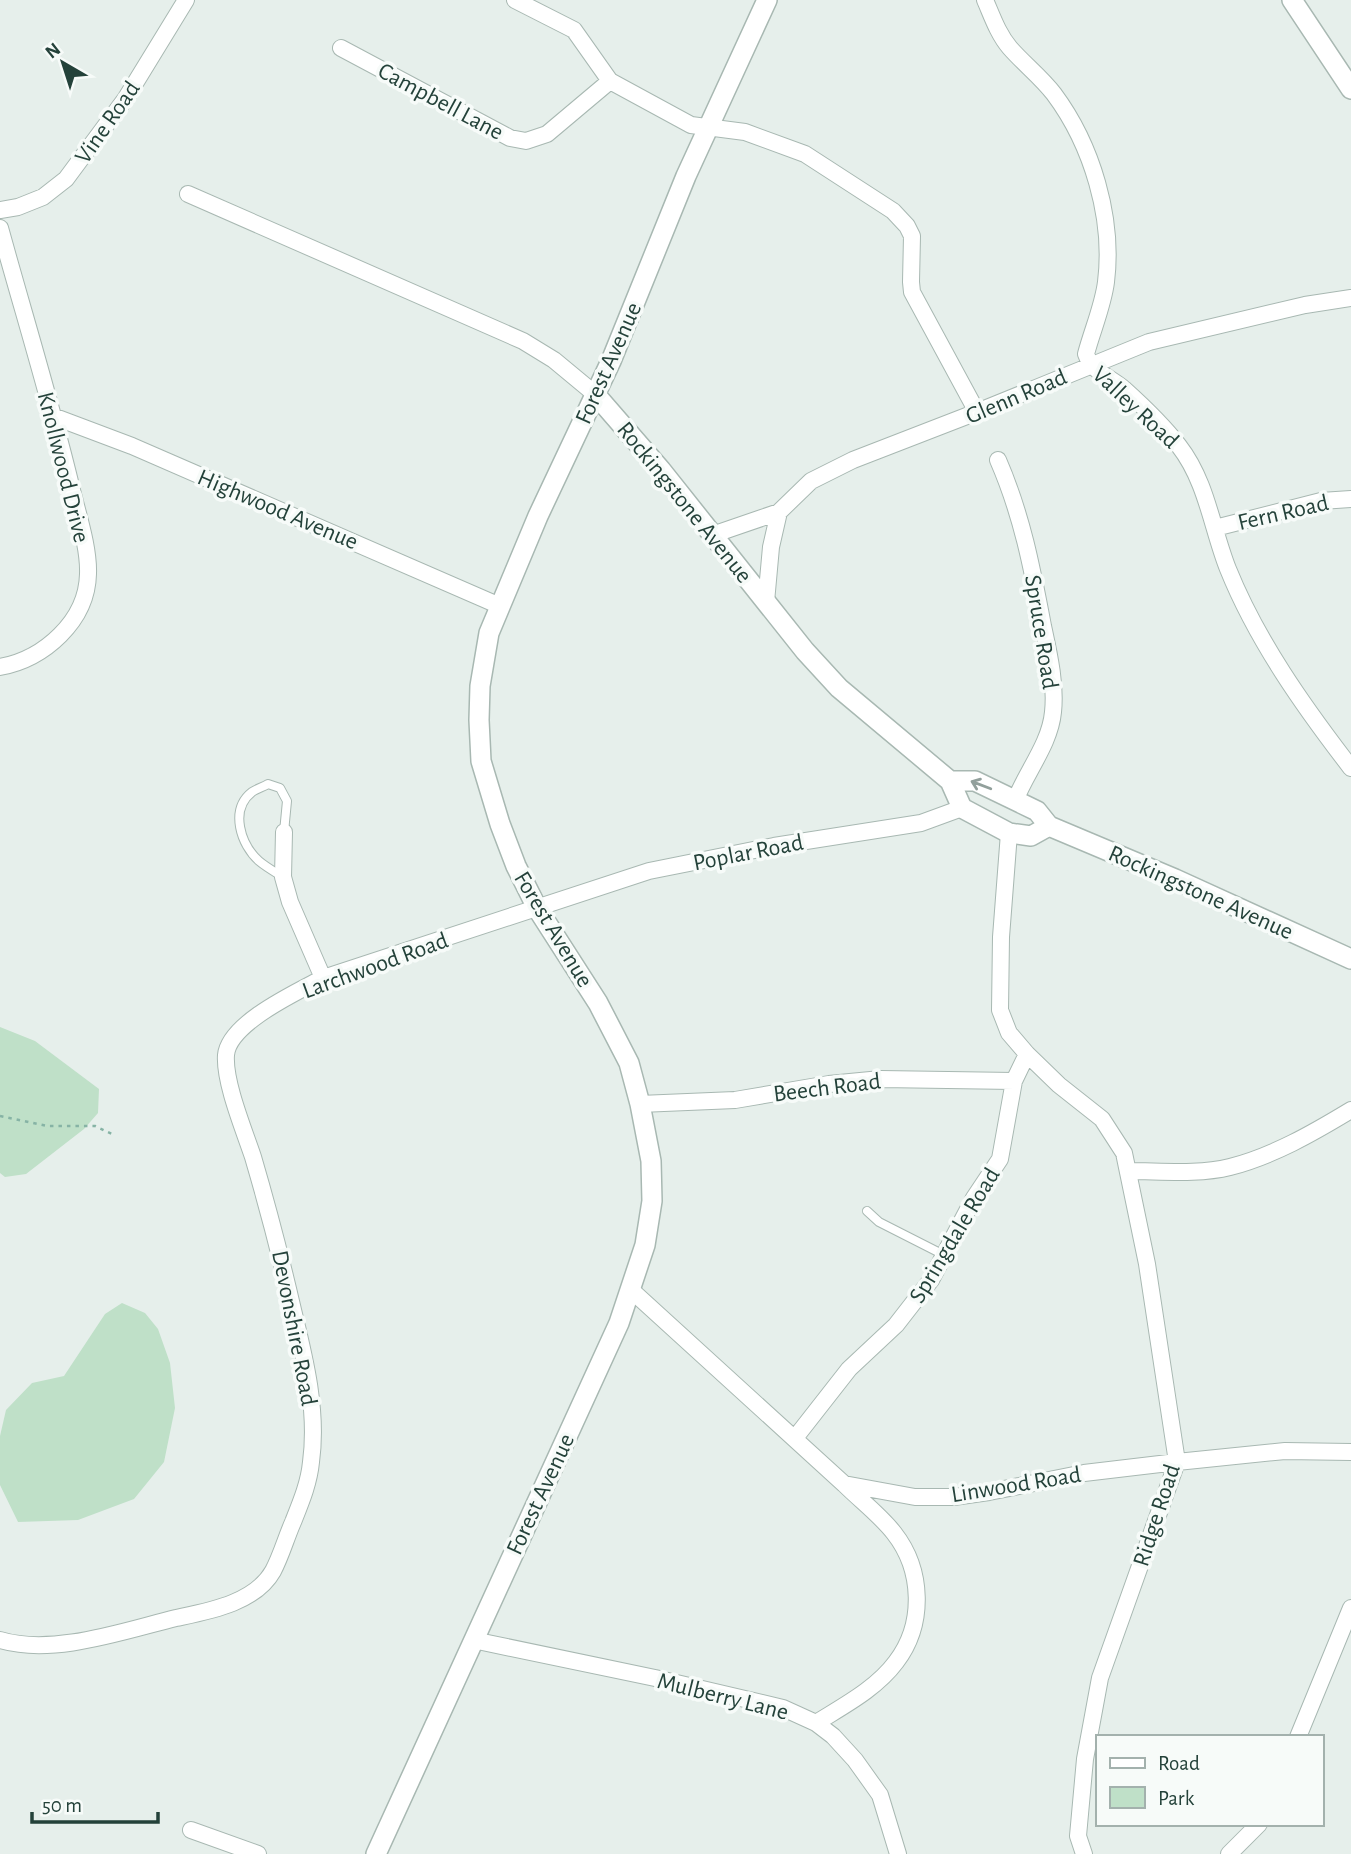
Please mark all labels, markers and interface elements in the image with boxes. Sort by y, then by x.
north arrow [28,28,98,98]
text: N [42,39,64,62]
street label: Campbell Lane [374,59,507,145]
street label: Vine Road [71,77,145,168]
street label: Forest Avenue [571,299,646,428]
street label: Valley Road [1088,362,1183,453]
street label: Glenn Road [962,365,1071,429]
street label: Knollwood Drive [33,389,93,545]
street label: Rockingstone Avenue [612,418,756,588]
street label: Highwood Avenue [194,465,361,555]
street label: Fern Road [1235,491,1331,535]
street label: Spruce Road [1020,573,1062,691]
one-way arrow [971,778,992,791]
street label: Poplar Road [691,831,805,875]
street label: Rockingstone Avenue [1105,841,1297,944]
street label: Forest Avenue [509,867,597,992]
street label: Larchwood Road [299,928,452,1003]
street label: Beech Road [772,1069,882,1106]
street label: Springdale Road [905,1164,1005,1307]
street label: Devonshire Road [267,1248,321,1408]
street label: Forest Avenue [502,1430,579,1559]
street label: Ridge Road [1129,1461,1185,1569]
street label: Linwood Road [949,1463,1083,1507]
street label: Mulberry Lane [655,1669,791,1725]
legend [1096,1735,1323,1826]
text: Road [1158,1753,1200,1774]
scale bar [32,1780,158,1824]
text: Park [1158,1788,1195,1809]
text: 50 m [42,1795,82,1816]

